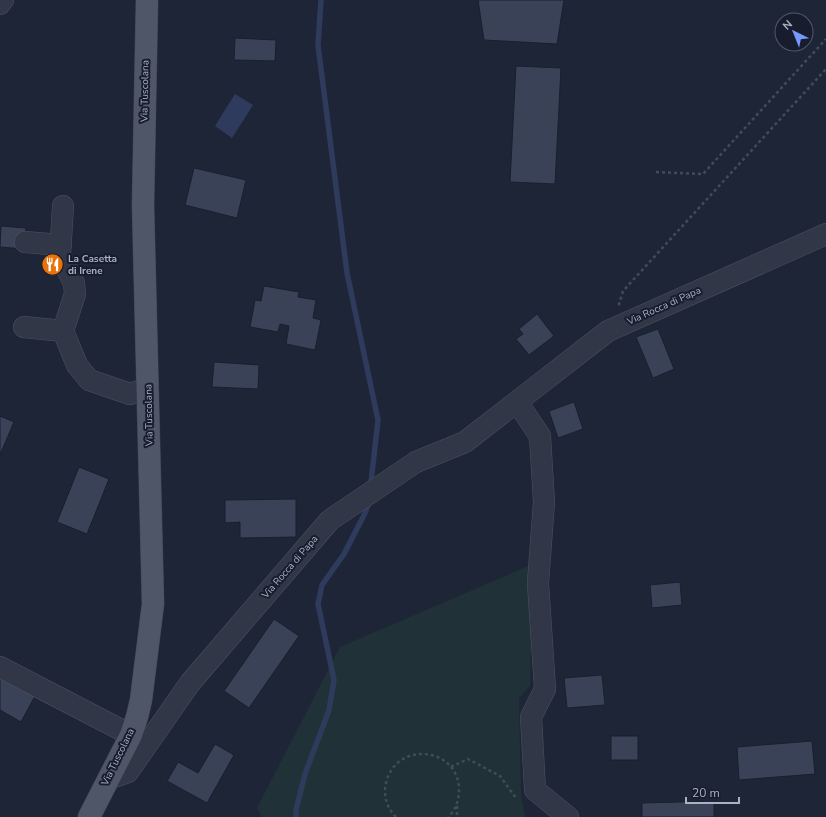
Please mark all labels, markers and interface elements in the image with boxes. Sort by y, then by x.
north arrow [774,12,814,52]
text: N [779,17,796,33]
street label: Via Tuscolana [137,60,153,123]
restaurant icon: La Casetta di Irene [39,252,65,278]
place label: La Casetta di Irene [68,252,117,278]
street label: Via Rocca di Papa [624,283,703,329]
street label: Via Tuscolana [141,384,157,447]
street label: Via Rocca di Papa [258,532,321,602]
street label: Via Tuscolana [98,726,138,789]
scale bar [686,779,739,805]
text: 20 m [692,785,720,801]

